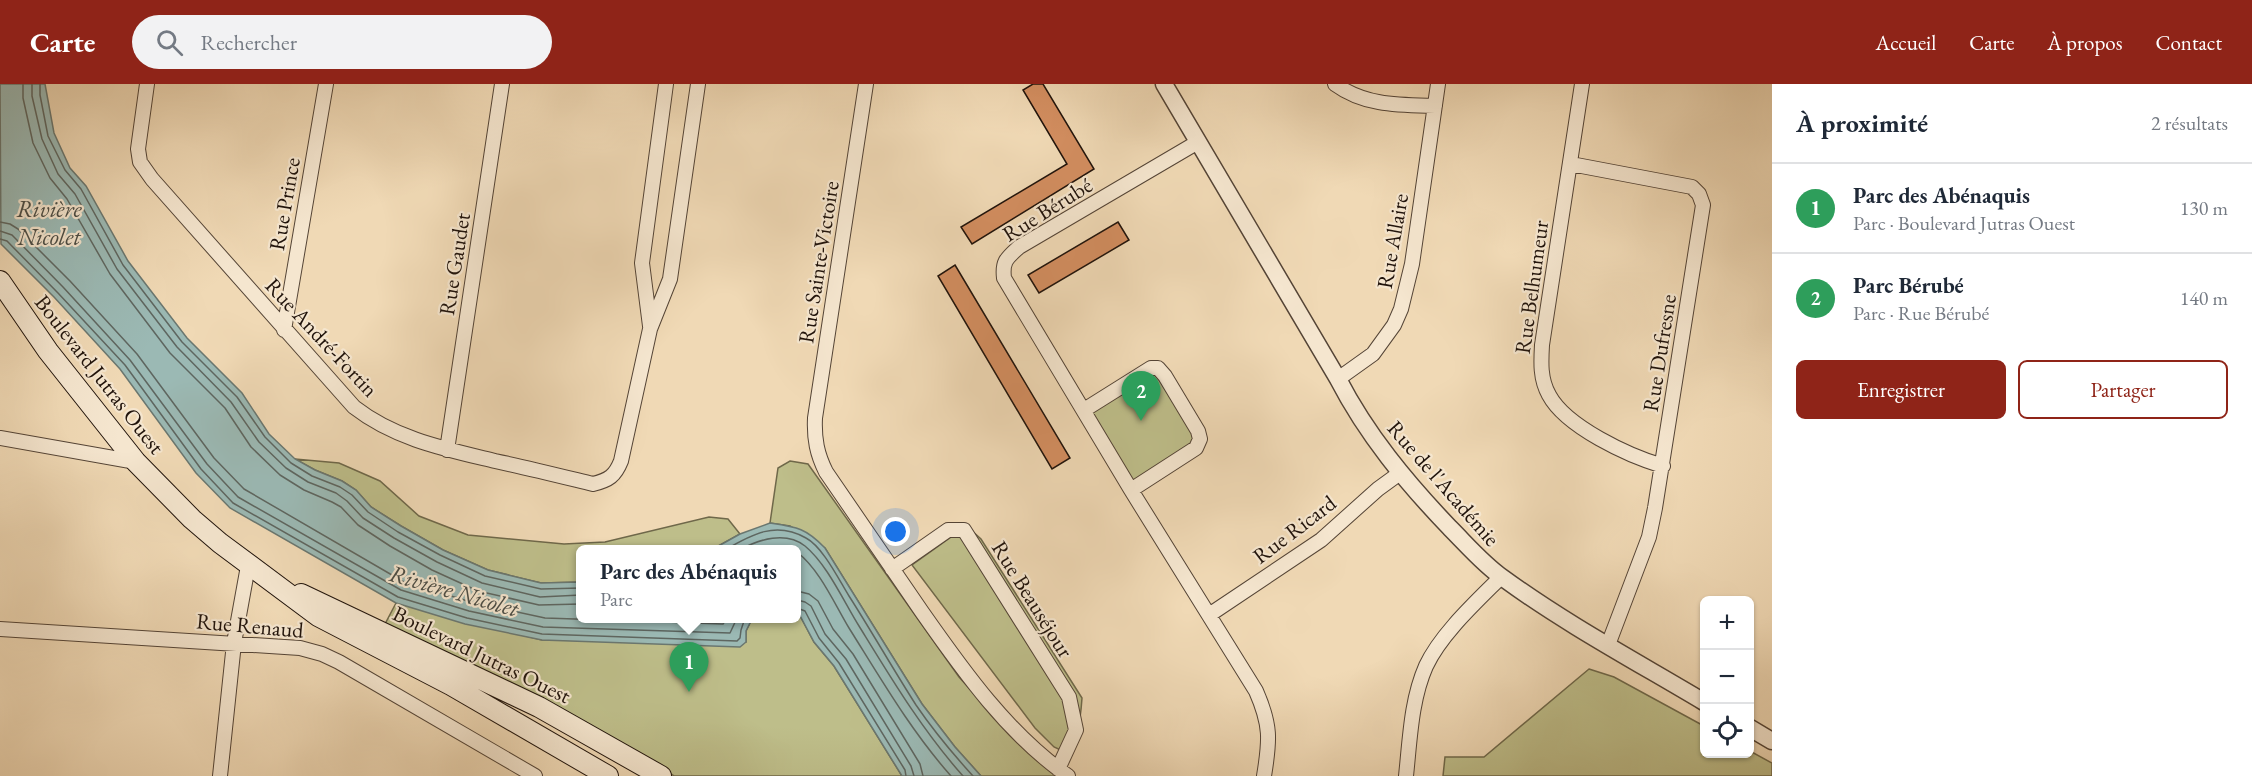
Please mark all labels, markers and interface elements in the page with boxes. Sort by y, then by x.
search box [132,15,552,69]
text: Carte [30,24,96,60]
icon: search [153,26,186,59]
text: Rechercher [201,28,297,57]
text: Accueil [1876,29,1936,56]
text: Carte [1969,29,2014,56]
text: À propos [2047,29,2122,56]
text: Contact [2155,29,2222,56]
text: À proximité [1796,106,1928,140]
text: 2 résultats [2151,110,2228,136]
street label: Rue Prince [262,155,307,253]
street label: Rue Bérubé [997,170,1098,248]
street label: Rue Sainte-Victoire [791,178,846,345]
text: Parc des Abénaquis [1853,181,2030,210]
street label: Rue Allaire [1370,191,1415,291]
water label: Rivière Nicolet [16,193,83,252]
text: 1 [1810,195,1821,221]
text: 130 m [2180,195,2228,221]
text: Parc · Boulevard Jutras Ouest [1853,210,2075,236]
street label: Rue Gaudet [432,211,477,317]
street label: Rue Belhumeur [1508,218,1555,356]
text: Parc Bérubé [1853,271,1964,300]
street label: Rue André-Fortin [259,272,385,403]
text: 2 [1810,285,1821,311]
text: 140 m [2180,285,2228,311]
street label: Boulevard Jutras Ouest [28,289,171,460]
street label: Rue Dufresne [1636,292,1683,414]
text: Parc · Rue Bérubé [1853,300,1989,326]
button: Enregistrer [1796,360,2006,419]
button: Partager [2018,360,2228,419]
pin: 2 [1122,372,1160,421]
street label: Rue de l'Académie [1381,414,1506,553]
street label: Rue Ricard [1247,488,1343,570]
your location [881,517,910,546]
street label: Rue Beauséjour [985,535,1080,664]
popup [576,545,801,623]
water label: Rivière Nicolet [386,557,523,624]
text: Parc des Abénaquis [600,557,777,586]
text: Parc [600,586,633,612]
map controls [1700,596,1754,758]
button: + [1700,596,1754,650]
street label: Boulevard Jutras Ouest [388,599,576,710]
street label: Rue Renaud [195,606,306,645]
pin: 1 [670,642,708,692]
button: − [1700,650,1754,704]
button: locate [1700,704,1754,758]

